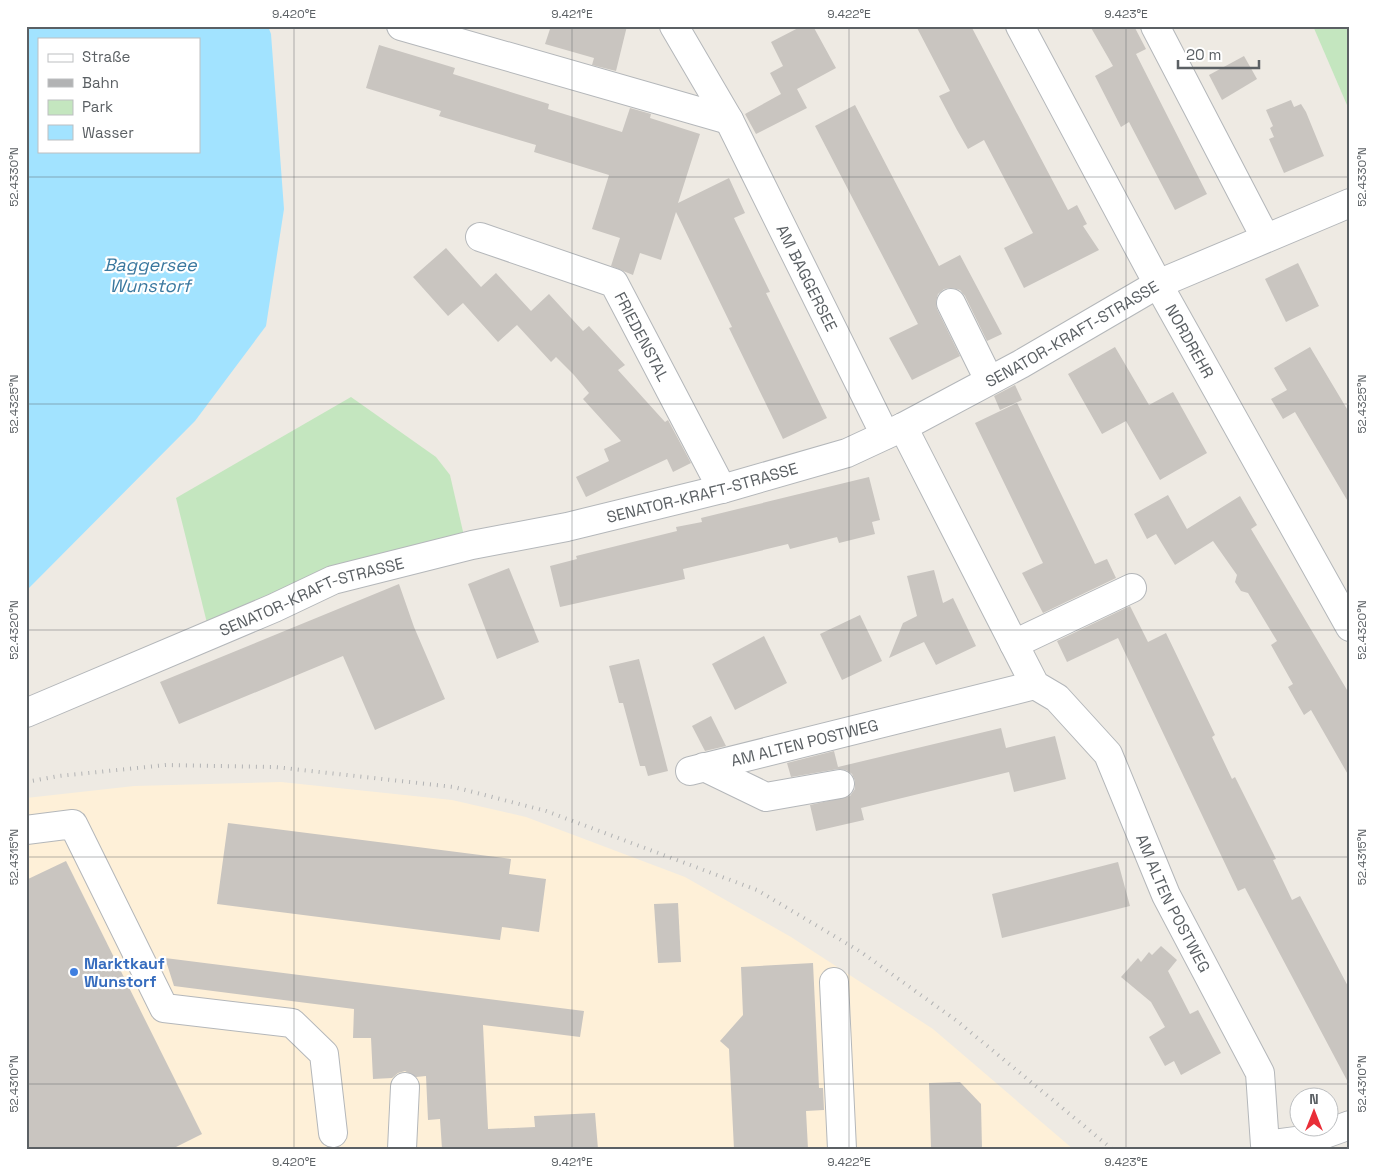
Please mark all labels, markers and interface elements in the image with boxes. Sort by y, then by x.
text: 9.420°E [272,6,316,22]
text: 9.421°E [551,6,593,22]
text: 9.422°E [827,6,871,22]
text: 9.423°E [1104,6,1148,22]
legend [38,38,200,152]
scale bar [1178,38,1260,70]
text: 20 m [1186,45,1221,64]
text: Straße [82,47,131,66]
text: Bahn [82,73,119,92]
text: Park [82,97,113,116]
text: Wasser [82,123,134,142]
text: 52.4330°N [6,147,22,207]
text: 52.4330°N [1354,147,1370,207]
street label: AM BAGGERSEE [772,221,842,335]
water label: Baggersee Wunstorf [103,253,198,297]
street label: SENATOR-KRAFT-STRASSE [981,275,1162,392]
street label: FRIEDENSTAL [610,288,674,385]
street label: NORDREHR [1161,300,1219,382]
text: 52.4325°N [6,374,22,434]
text: 52.4325°N [1354,374,1370,434]
street label: SENATOR-KRAFT-STRASSE [604,457,800,527]
street label: SENATOR-KRAFT-STRASSE [216,552,406,641]
text: 52.4320°N [6,600,22,660]
text: 52.4320°N [1354,600,1370,660]
street label: AM ALTEN POSTWEG [729,714,880,771]
text: 52.4315°N [6,829,22,885]
text: 52.4315°N [1354,829,1370,885]
street label: AM ALTEN POSTWEG [1132,831,1215,976]
place label: Marktkauf Wunstorf [84,953,165,992]
marker: Marktkauf Wunstorf [68,966,80,978]
text: 52.4310°N [6,1055,22,1113]
text: 52.4310°N [1354,1055,1370,1113]
north arrow [1288,1088,1338,1138]
text: N [1309,1090,1319,1108]
text: 9.420°E [272,1154,316,1170]
text: 9.421°E [551,1154,593,1170]
text: 9.422°E [827,1154,871,1170]
text: 9.423°E [1104,1154,1148,1170]

